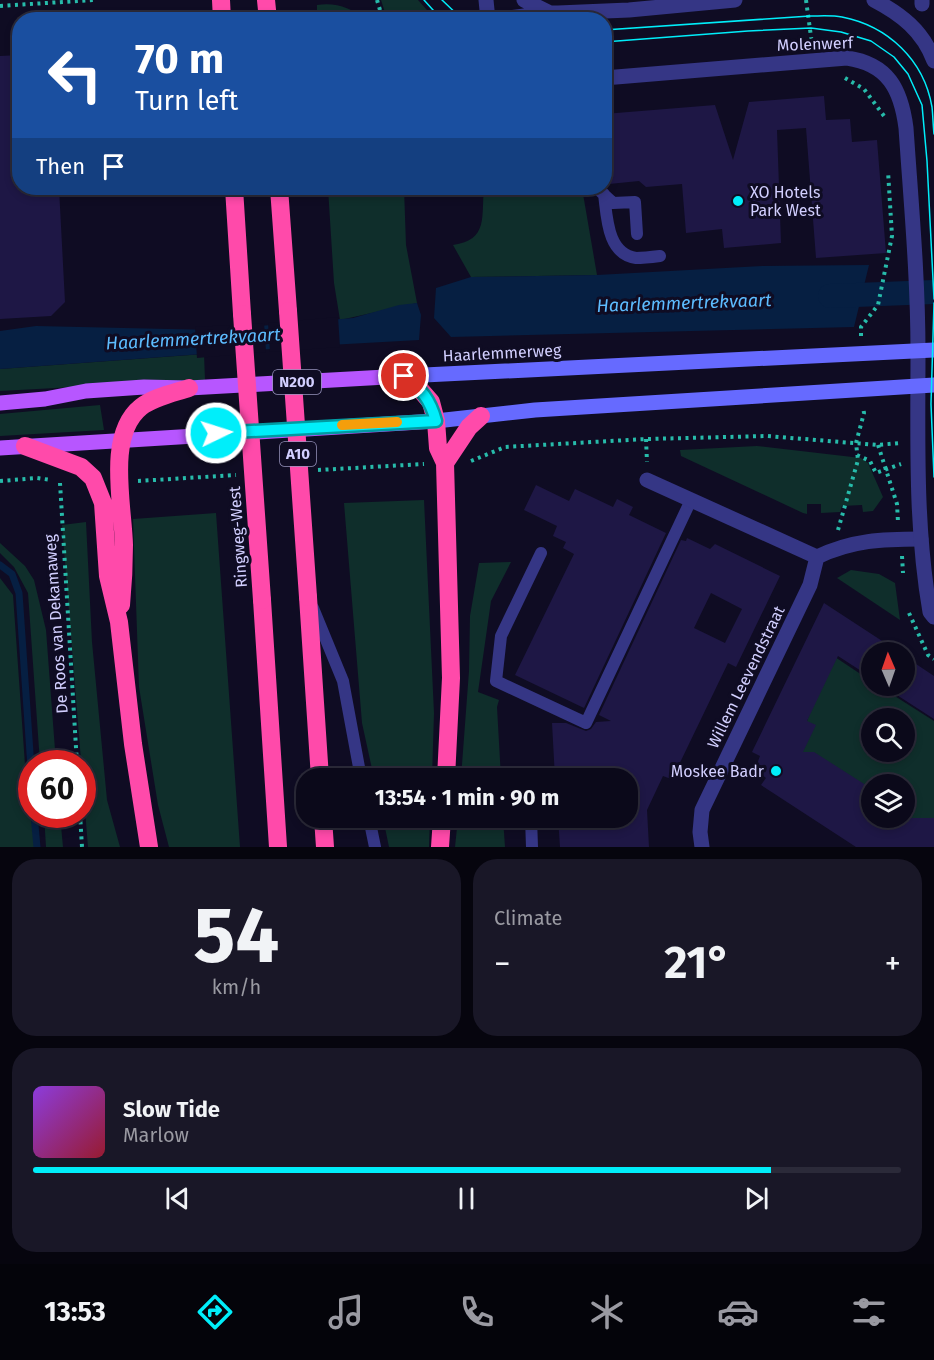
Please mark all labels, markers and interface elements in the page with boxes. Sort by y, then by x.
street label: Molenwerf [777,33,855,55]
text: 70 m [135,34,224,84]
icon: left [36,36,114,114]
text: Turn left [135,85,238,117]
icon: arrive [97,150,130,183]
text: Then [36,153,85,180]
place label: XO Hotels Park West [750,183,821,220]
marker: XO Hotels Park West [731,194,745,208]
water label: Haarlemmertrekvaart [596,289,772,317]
water label: Haarlemmertrekvaart [105,323,281,355]
street label: Haarlemmerweg [442,340,562,366]
pin [378,350,429,401]
icon: arrive [387,359,420,392]
road number: N200 [273,370,321,394]
position arrow [184,401,248,465]
road number: A10 [280,442,316,466]
street label: Ringweg-West [225,485,251,588]
street label: De Roos van Dekamaweg [40,533,72,714]
street label: Willem Leevendstraat [703,602,789,751]
north arrow [861,642,915,696]
map controls [861,642,915,828]
button: search [861,708,915,762]
speed limit sign: 60 [18,750,96,828]
place label: Moskee Badr [671,762,765,781]
marker: Moskee Badr [769,764,783,778]
button: layers [861,774,915,828]
text: 13:54 · 1 min · 90 m [375,784,559,811]
text: 54 [194,889,279,983]
text: Climate [494,906,562,930]
text: 21° [664,936,731,990]
text: − [494,944,511,984]
text: + [885,944,901,984]
text: km/h [212,975,261,999]
text: Slow Tide [123,1096,220,1123]
text: Marlow [123,1123,189,1147]
icon: previous [161,1182,194,1215]
icon: pause [450,1182,483,1215]
icon: next [740,1182,773,1215]
icon: directions [194,1291,236,1333]
icon: music [325,1291,367,1333]
icon: phone [456,1291,498,1333]
icon: climate [586,1291,628,1333]
icon: car [717,1291,759,1333]
icon: filters [848,1291,890,1333]
text: 13:53 [44,1296,106,1328]

